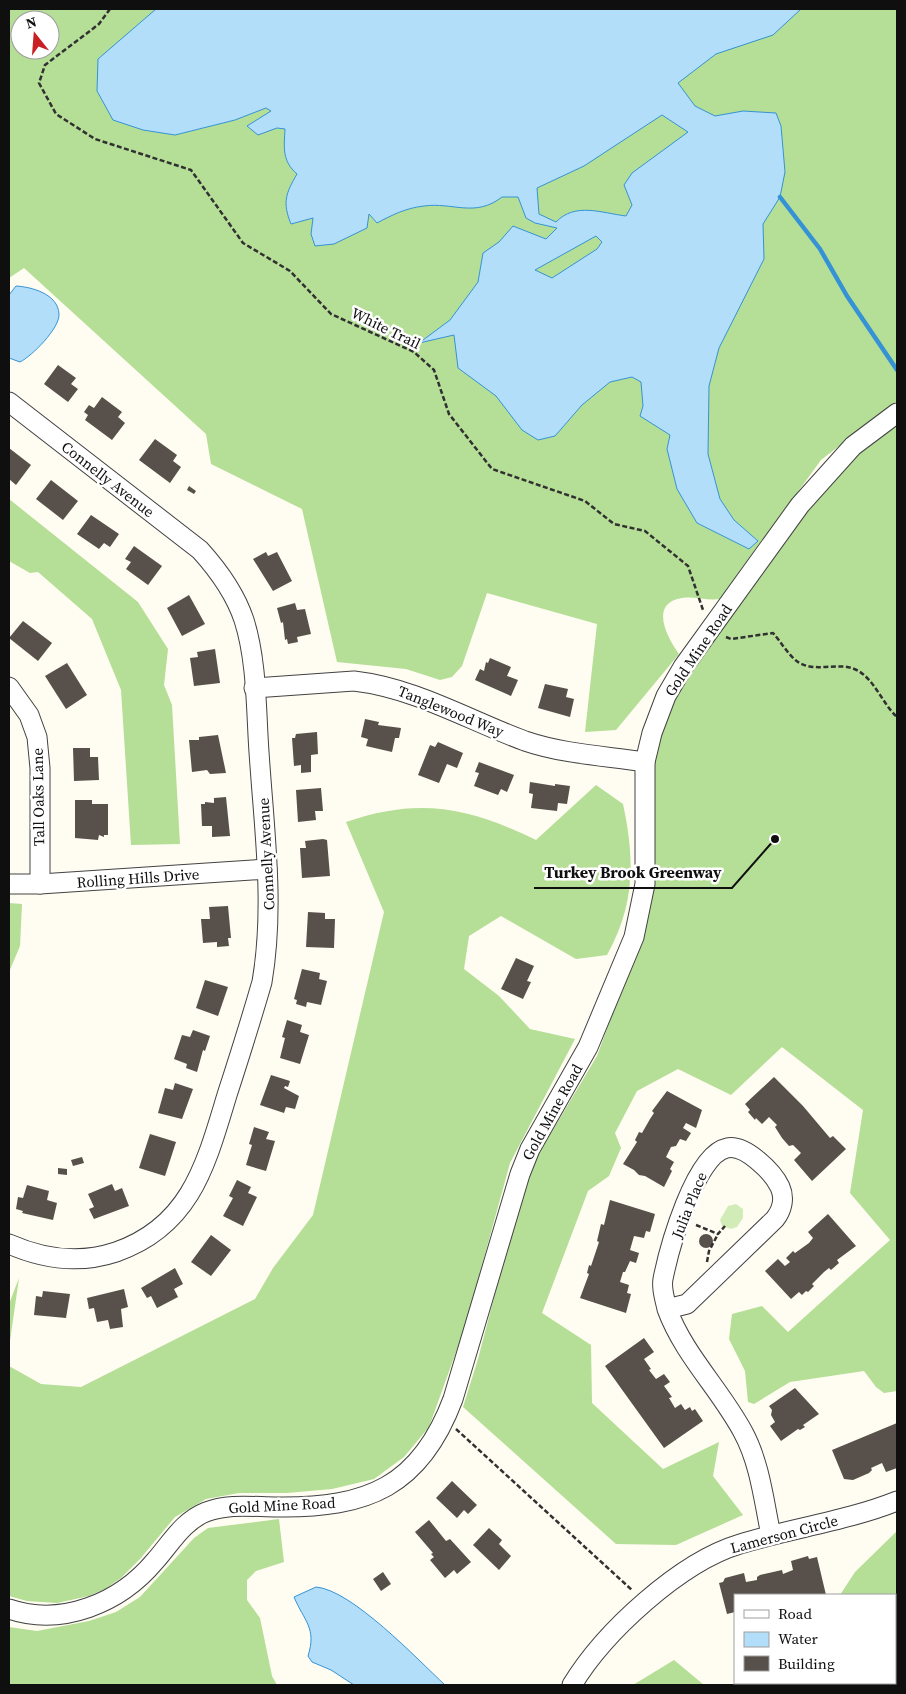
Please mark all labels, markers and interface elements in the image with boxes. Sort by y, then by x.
north arrow [10,10,60,60]
text: N [23,12,39,34]
street label: White Trail [348,302,425,354]
street label: Connelly Avenue [57,436,159,522]
street label: Gold Mine Road [659,599,737,700]
street label: Tanglewood Way [395,680,507,742]
street label: Tall Oaks Lane [27,747,49,846]
street label: Connelly Avenue [253,797,279,911]
callout: Turkey Brook Greenway [534,857,732,888]
text: Turkey Brook Greenway [544,861,722,883]
street label: Rolling Hills Drive [76,863,200,893]
street label: Gold Mine Road [517,1060,587,1164]
street label: Julia Place [666,1168,712,1242]
street label: Gold Mine Road [228,1492,336,1518]
street label: Lamerson Circle [728,1509,840,1558]
legend [734,1594,896,1684]
text: Road [778,1603,812,1624]
text: Water [778,1628,819,1649]
text: Building [778,1653,835,1674]

